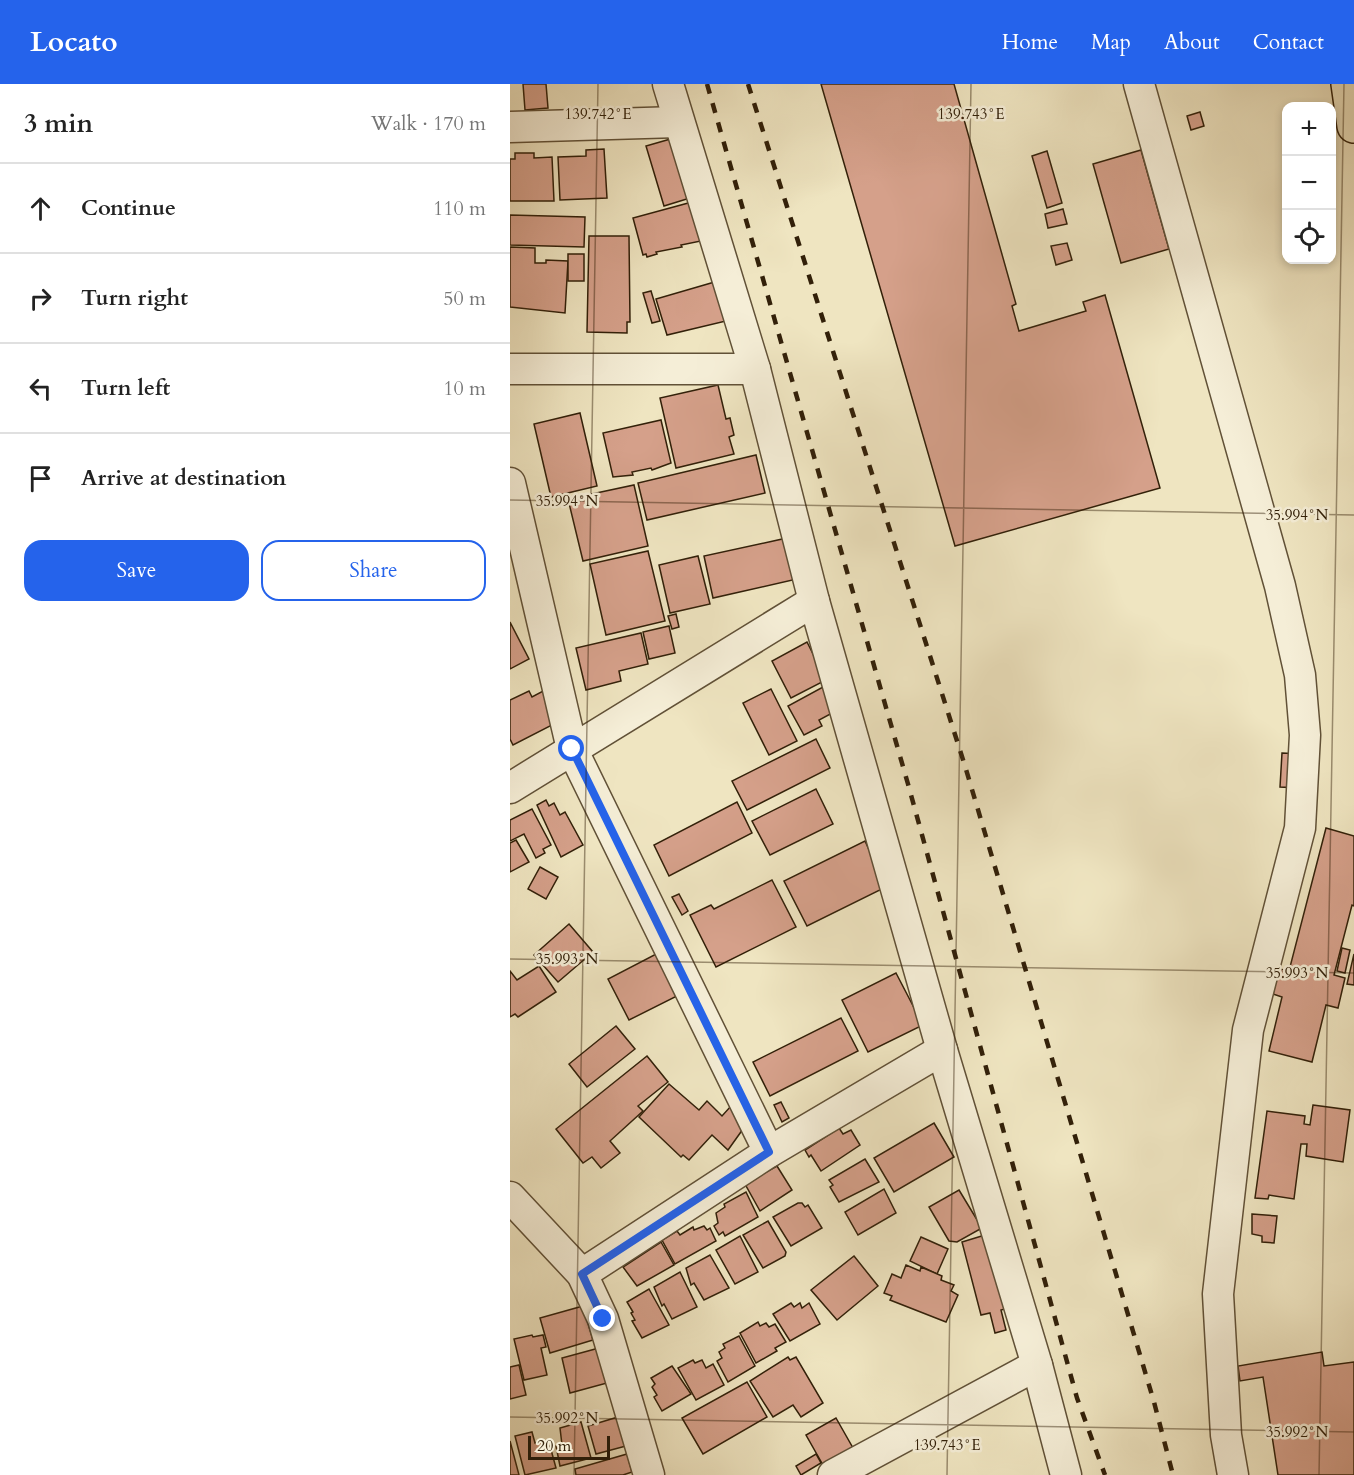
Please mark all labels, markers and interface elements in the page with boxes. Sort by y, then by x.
text: Locato [30,23,118,61]
text: Home [1002,28,1058,57]
text: Map [1091,28,1131,57]
text: About [1164,28,1220,57]
text: Contact [1253,28,1324,57]
map controls [1282,102,1336,264]
button: + [1282,102,1336,156]
text: 139.742°E [565,104,631,124]
text: 139.743°E [938,104,1004,124]
text: 3 min [24,106,93,141]
text: Walk · 170 m [371,110,486,137]
button: − [1282,156,1336,210]
icon: ahead [24,192,57,225]
text: Continue [81,193,176,223]
text: 110 m [433,195,486,222]
button: locate [1282,210,1336,264]
icon: right [24,282,57,315]
text: Turn right [81,283,188,313]
text: 50 m [443,285,486,312]
icon: left [24,372,57,405]
text: Turn left [81,373,170,403]
text: 10 m [443,375,486,402]
icon: arrive [24,462,57,495]
text: Arrive at destination [81,463,286,493]
text: 35.994°N [536,491,599,511]
text: 35.994°N [1266,505,1329,525]
button: Save [24,540,249,601]
button: Share [261,540,486,601]
route start [558,735,584,761]
text: 35.993°N [536,949,599,969]
text: 35.993°N [1266,963,1329,983]
route end [589,1305,615,1331]
text: 35.992°N [536,1408,599,1428]
text: 35.992°N [1266,1422,1329,1442]
scale bar [528,1433,610,1460]
text: 20 m [537,1435,571,1457]
text: 139.743°E [914,1435,980,1455]

